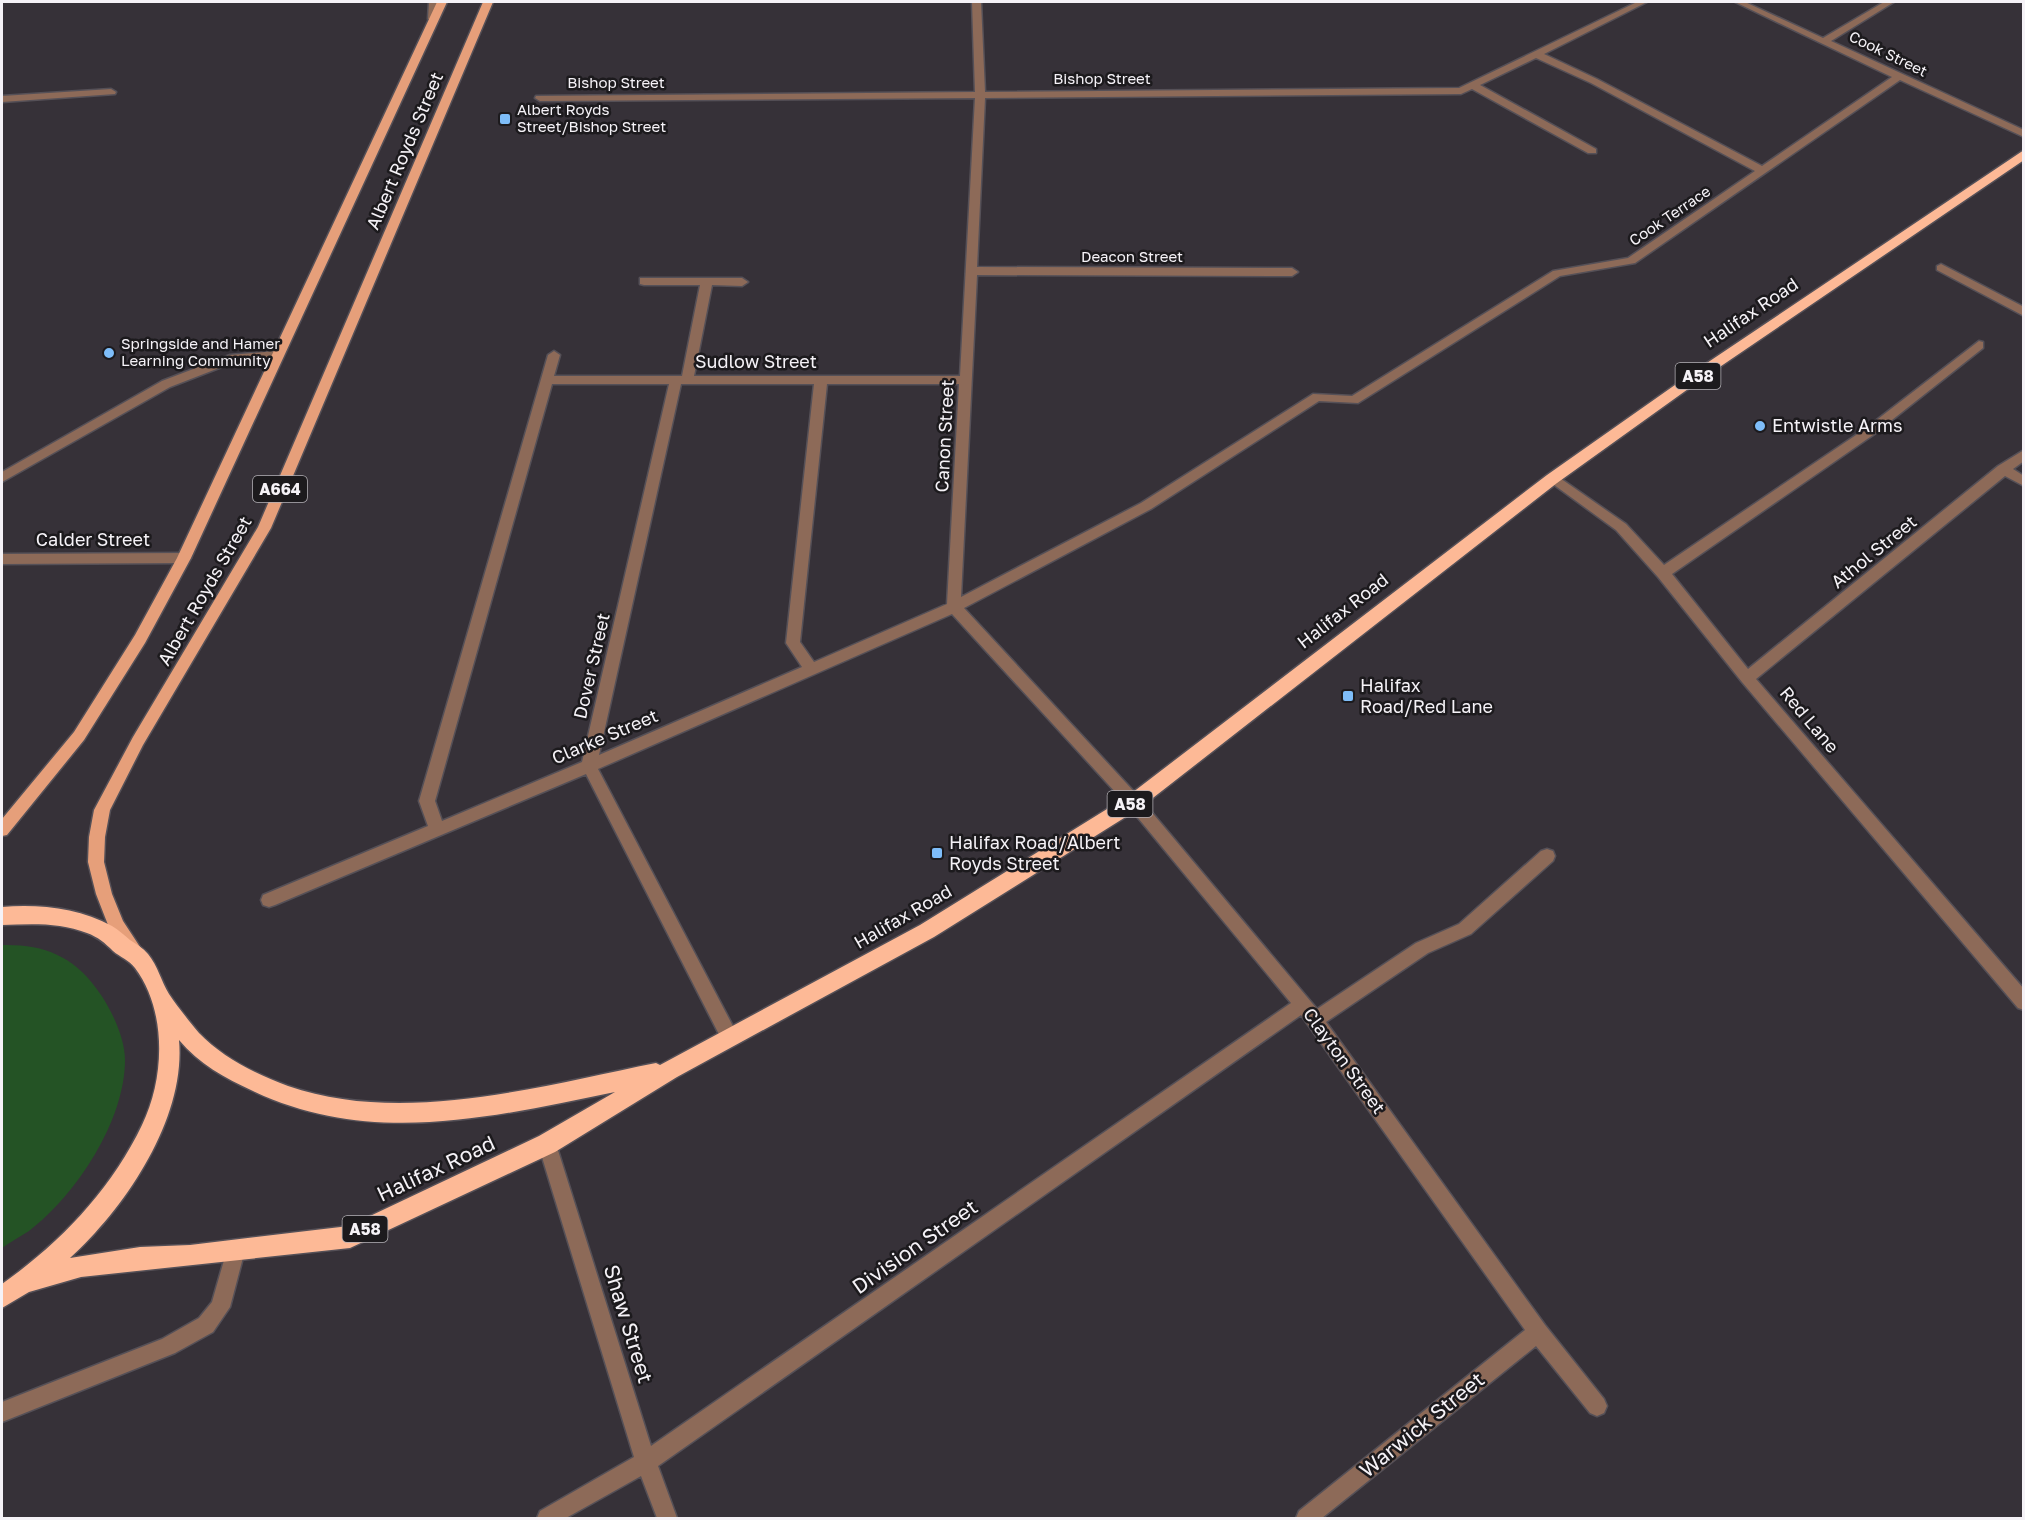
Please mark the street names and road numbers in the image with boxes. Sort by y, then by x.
street label: Cook Street [1846,26,1931,80]
street label: Albert Royds Street [361,69,447,233]
street label: Bishop Street [1053,69,1151,87]
street label: Bishop Street [567,73,665,91]
street label: Cook Terrace [1625,181,1714,249]
street label: Deacon Street [1081,247,1183,265]
street label: Halifax Road [1699,272,1802,352]
street label: Sudlow Street [695,350,817,372]
road number: A58 [1676,363,1720,389]
street label: Canon Street [930,379,958,493]
road number: A664 [253,476,307,502]
street label: Athol Street [1826,510,1921,592]
street label: Albert Royds Street [152,512,256,669]
street label: Calder Street [36,528,150,550]
street label: Halifax Road [1293,568,1392,653]
street label: Dover Street [568,611,614,721]
street label: Red Lane [1776,682,1844,757]
street label: Clarke Street [548,704,661,768]
road number: A58 [1108,791,1152,817]
street label: Halifax Road [850,879,955,953]
street label: Clayton Street [1299,1003,1391,1118]
street label: Halifax Road [372,1129,499,1207]
street label: Division Street [847,1193,982,1299]
road number: A58 [342,1216,388,1242]
street label: Shaw Street [599,1261,659,1386]
street label: Warwick Street [1354,1366,1489,1483]

